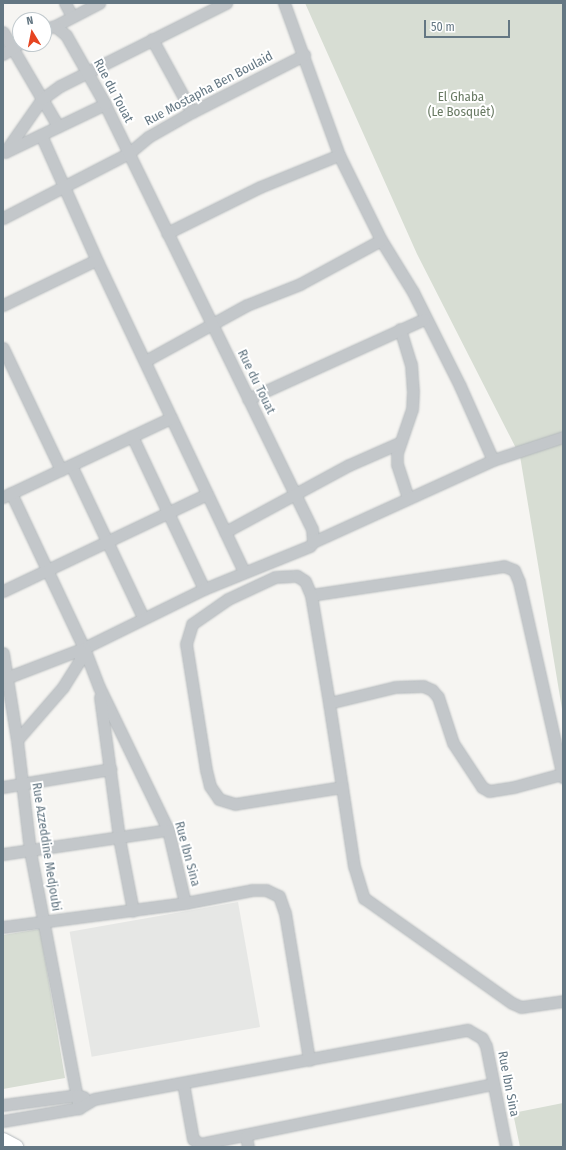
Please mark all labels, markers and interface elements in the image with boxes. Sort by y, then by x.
north arrow [12,12,52,52]
scale bar [426,12,512,38]
text: N [26,14,34,28]
text: 50 m [431,20,455,34]
street label: Rue Mostapha Ben Boulaid [142,49,276,129]
street label: Rue du Touat [90,57,136,125]
park label: El Ghaba (Le Bosquêt) [428,90,494,121]
street label: Rue du Touat [234,347,278,417]
street label: Rue Azzeddine Medjoubi [28,782,64,912]
street label: Rue Ibn Sina [171,820,203,888]
street label: Rue Ibn Sina [494,1050,522,1118]

